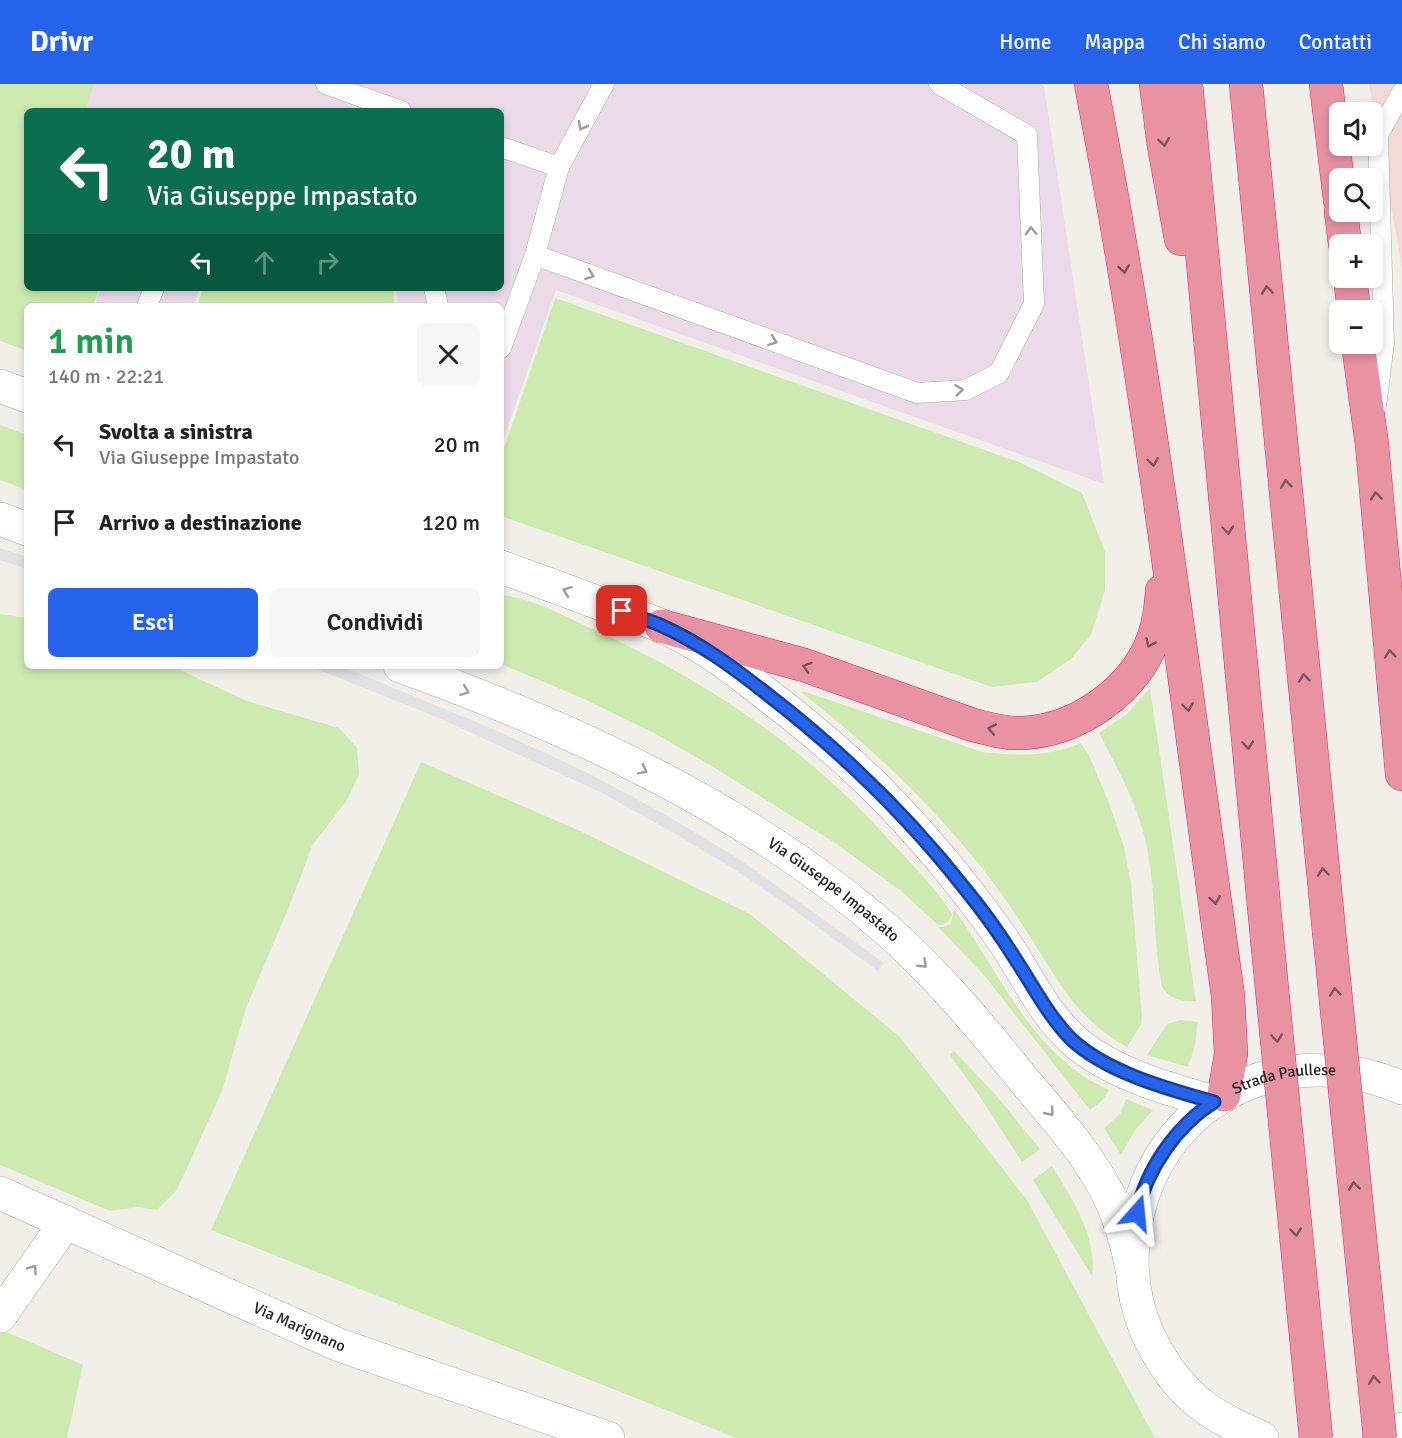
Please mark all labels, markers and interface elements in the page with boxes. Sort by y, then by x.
text: Drivr [30,25,93,59]
text: Home [999,29,1052,55]
text: Mappa [1085,29,1145,55]
text: Chi siamo [1178,29,1266,55]
text: Contatti [1299,29,1372,55]
map controls [1329,102,1383,354]
button: sound [1329,102,1383,156]
one-way arrow [578,119,589,130]
text: 20 m [147,129,236,180]
icon: left [48,132,126,210]
one-way arrow [1157,137,1169,147]
button: search [1329,168,1383,222]
text: Via Giuseppe Impastato [147,180,418,213]
one-way arrow [1024,226,1037,235]
button: + [1329,234,1383,288]
icon: left [185,246,218,279]
icon: ahead [248,246,281,279]
icon: right [311,246,344,279]
one-way arrow [1118,265,1130,274]
one-way arrow [584,268,595,280]
one-way arrow [1261,286,1274,295]
button: − [1329,300,1383,354]
text: 1 min [48,319,134,364]
button: close [417,323,480,386]
one-way arrow [767,334,778,347]
text: 140 m · 22:21 [48,364,164,389]
one-way arrow [954,384,964,396]
text: Svolta a sinistra [99,418,253,445]
icon: left [48,428,81,461]
text: 20 m [434,431,480,458]
text: Via Giuseppe Impastato [99,445,299,470]
one-way arrow [1147,458,1159,467]
one-way arrow [1280,480,1292,489]
one-way arrow [1370,491,1383,500]
icon: arrive [48,506,81,539]
text: Arrivo a destinazione [99,509,302,536]
text: 120 m [422,509,480,536]
one-way arrow [1221,525,1234,534]
pin [596,585,647,636]
one-way arrow [562,586,573,599]
button: Esci [48,588,258,657]
button: Condividi [270,588,480,657]
icon: arrive [605,594,638,627]
one-way arrow [1145,637,1157,648]
one-way arrow [1384,649,1397,658]
one-way arrow [802,661,813,674]
one-way arrow [1298,674,1311,683]
one-way arrow [459,684,470,696]
one-way arrow [1181,702,1193,711]
one-way arrow [987,723,997,736]
one-way arrow [1241,740,1254,750]
one-way arrow [637,762,648,774]
street label: Via Giuseppe Impastato [764,833,904,946]
one-way arrow [1317,868,1330,877]
one-way arrow [1208,895,1220,904]
one-way arrow [915,957,926,968]
one-way arrow [1329,987,1342,996]
one-way arrow [1270,1033,1283,1042]
street label: Strada Paullese [1229,1060,1337,1099]
one-way arrow [1042,1105,1053,1116]
position arrow [1105,1181,1169,1245]
one-way arrow [1348,1181,1361,1190]
one-way arrow [1289,1227,1302,1236]
one-way arrow [26,1264,37,1275]
street label: Via Marignano [250,1298,348,1356]
one-way arrow [1368,1375,1381,1384]

